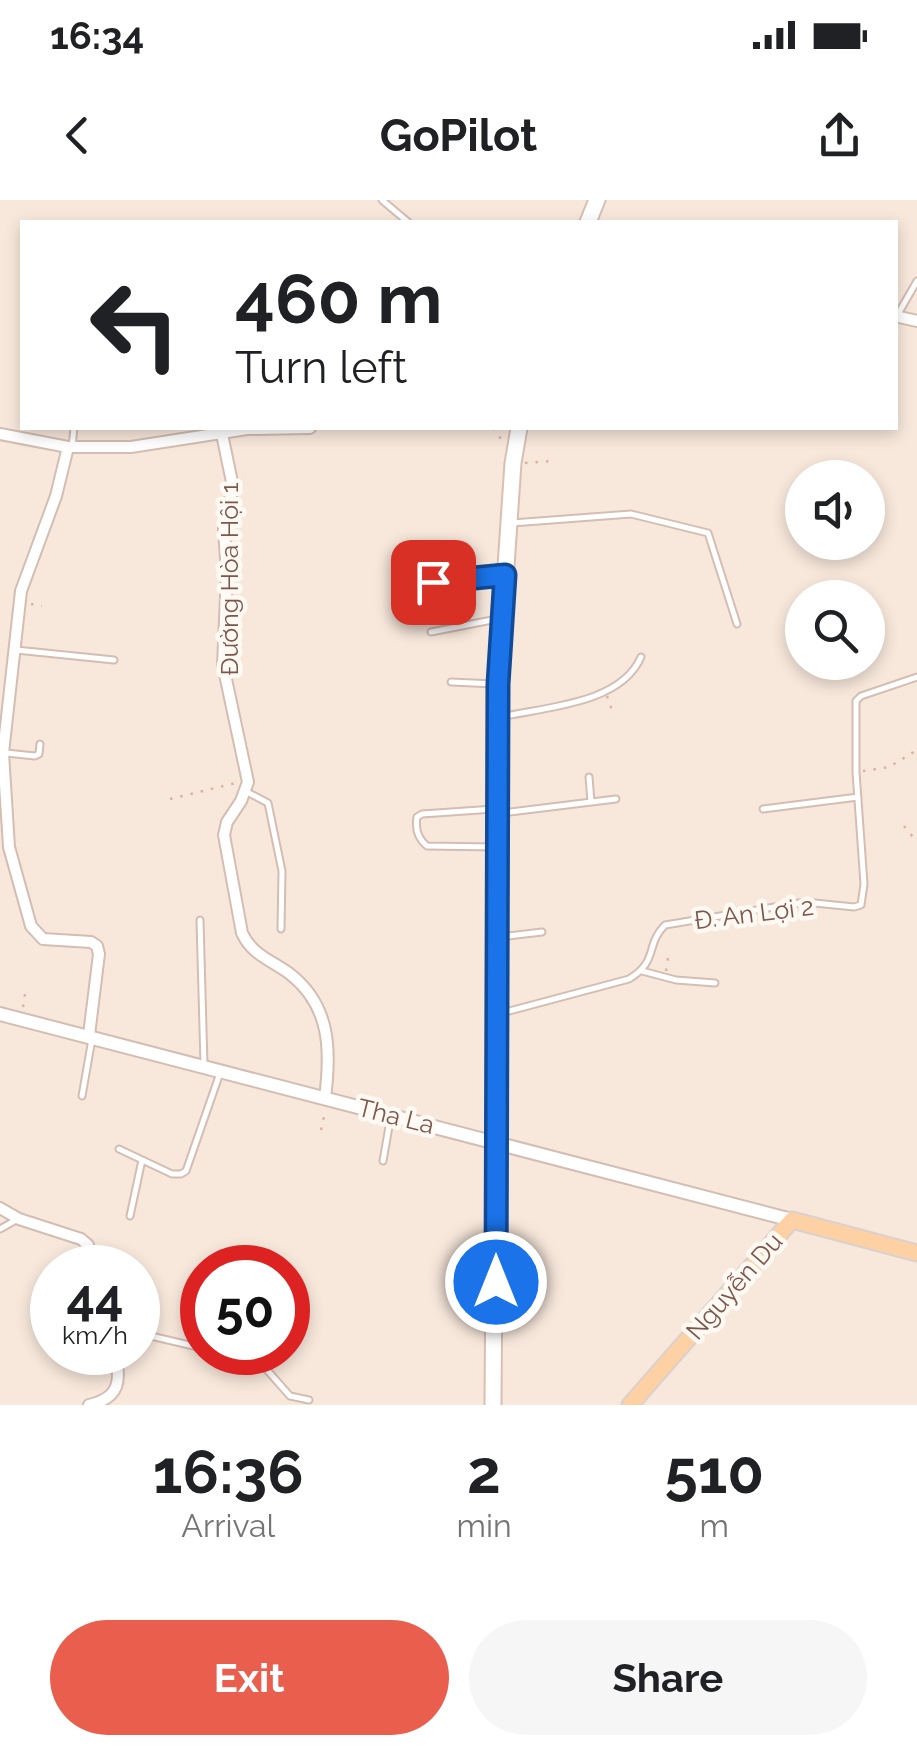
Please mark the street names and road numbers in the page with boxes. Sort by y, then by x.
street label: Đường Hòa Hội 1 [214,482,244,676]
street label: Đ. An Lợi 2 [693,891,815,935]
street label: Tha La [355,1092,437,1140]
street label: Nguyễn Du [680,1227,788,1345]

